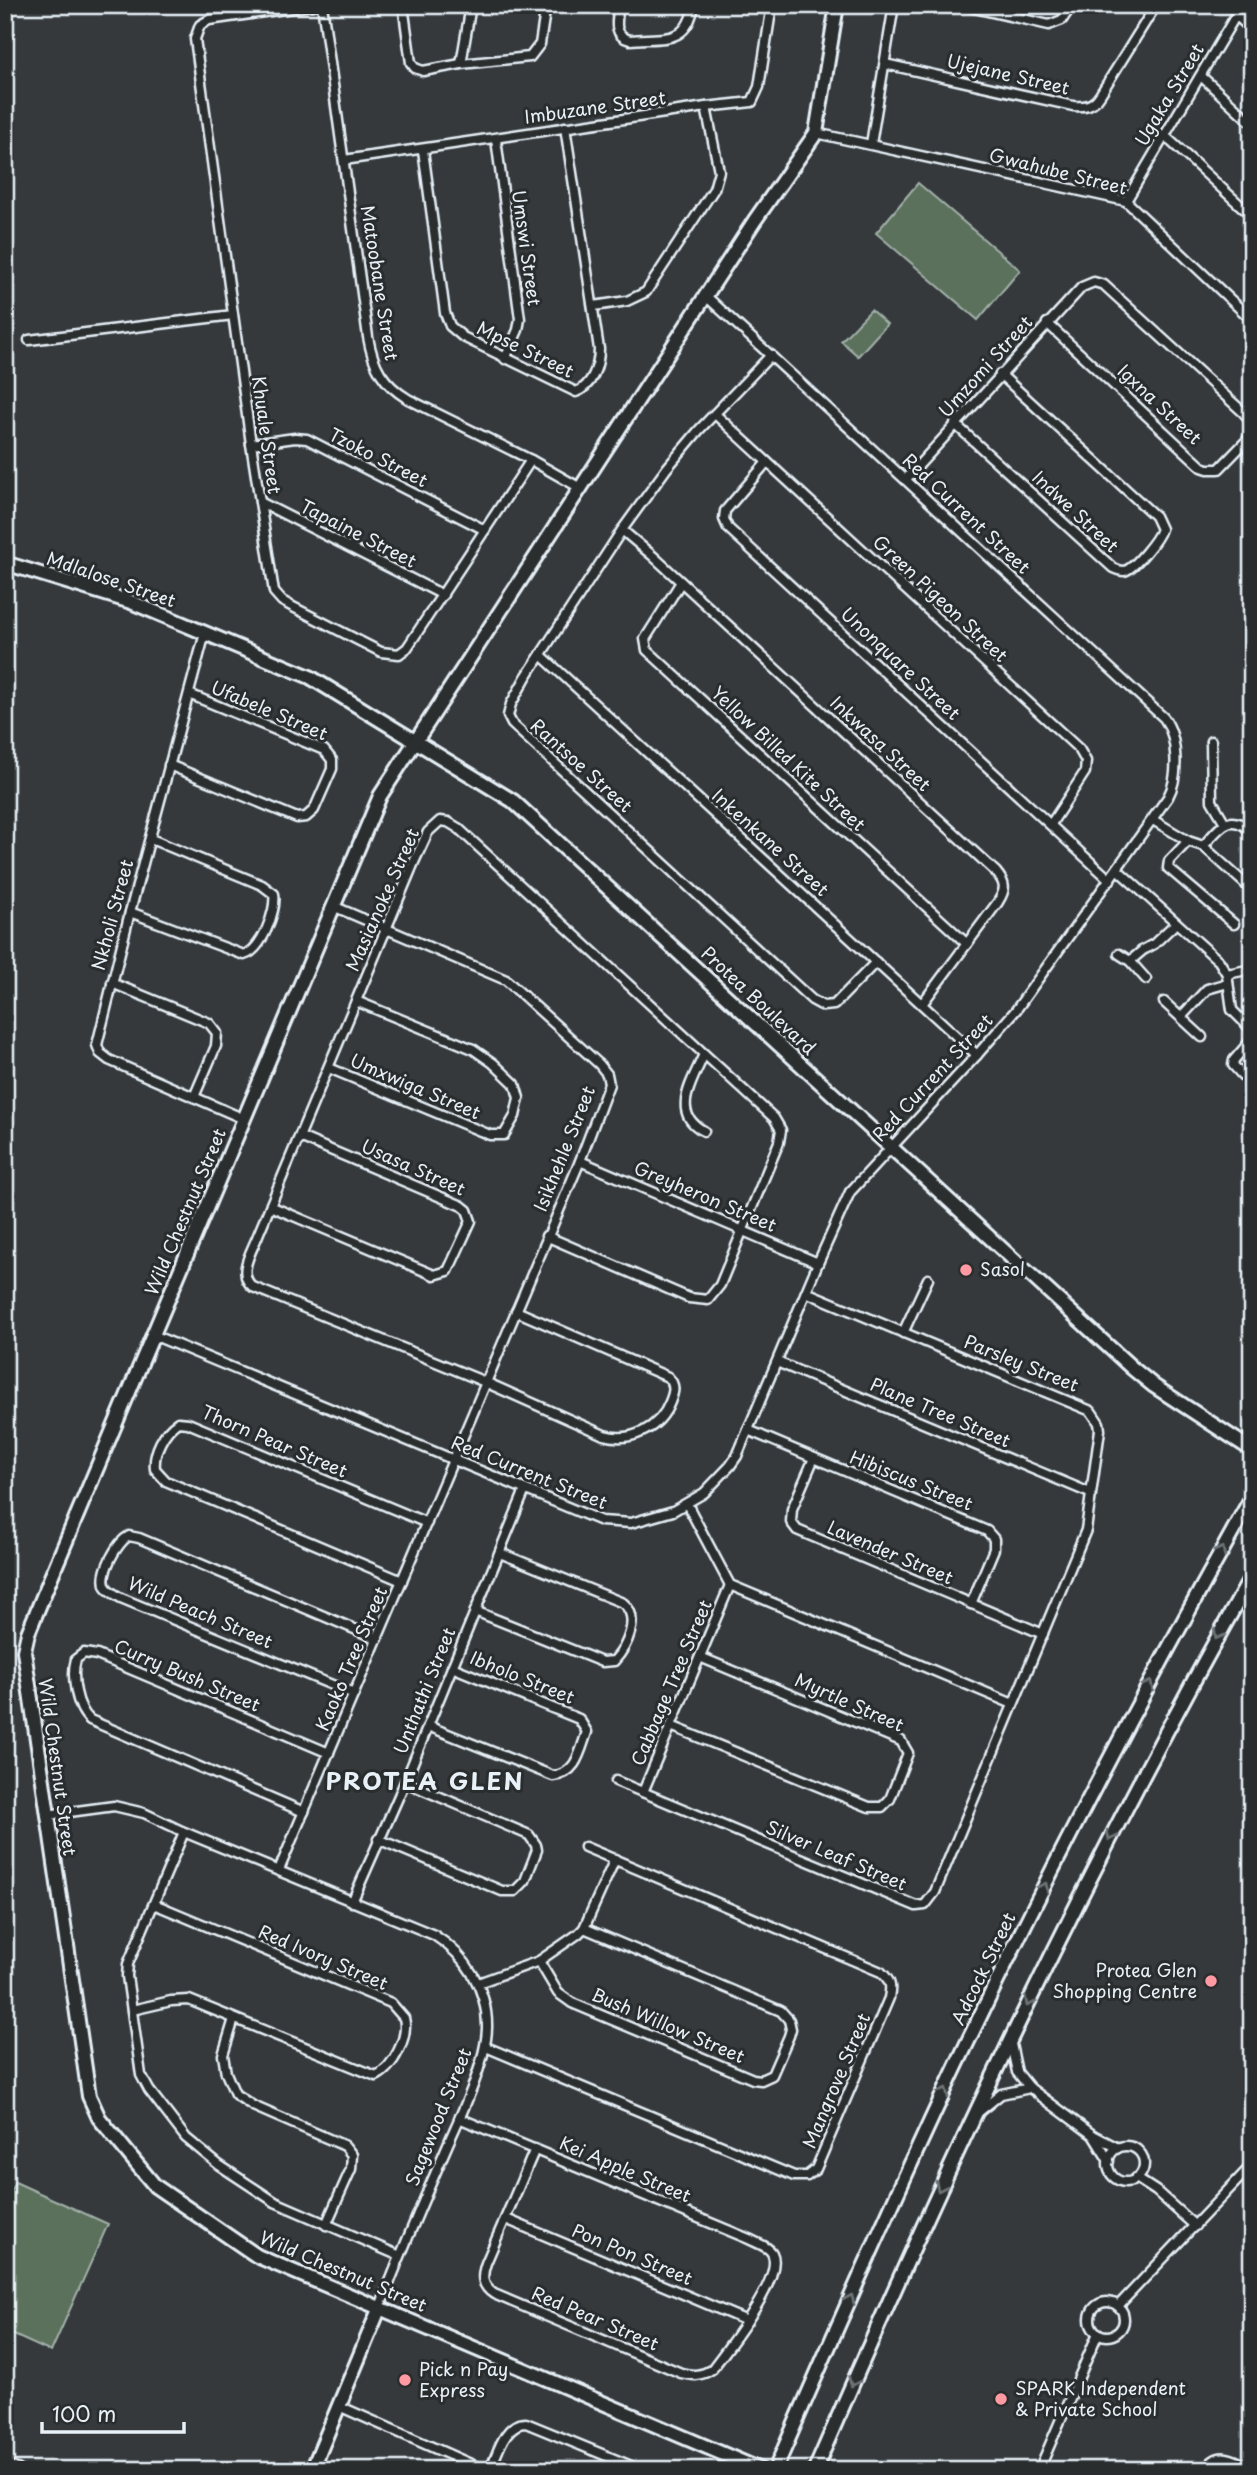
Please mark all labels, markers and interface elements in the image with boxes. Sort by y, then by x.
street label: Ugaka Street [1127,38,1210,151]
street label: Ujejane Street [945,46,1072,101]
street label: Imbuzane Street [522,83,667,130]
street label: Gwahube Street [986,140,1130,201]
street label: Umswi Street [506,188,549,307]
street label: Matoobane Street [355,203,406,362]
street label: Umzomi Street [932,309,1038,423]
street label: Mpse Street [473,314,579,384]
street label: Igxna Street [1112,358,1208,450]
street label: Khuale Street [246,374,289,496]
street label: Tzoko Street [325,420,433,493]
street label: Red Current Street [897,446,1037,579]
street label: Indwe Street [1027,464,1125,558]
street label: Tapaine Street [296,492,422,574]
street label: Green Pigeon Street [867,528,1015,668]
street label: Mdlalose Street [43,544,180,613]
street label: Unonquare Street [835,600,967,726]
street label: Ufabele Street [207,673,332,746]
street label: Yellow Billed Kite Street [706,679,872,837]
street label: Inkwasa Street [825,689,938,797]
street label: Rantsoe Street [525,712,639,818]
street label: Inkenkane Street [707,782,835,902]
street label: Masianoke Street [338,824,425,975]
street label: Nkholi Street [84,856,139,973]
street label: Protea Boulevard [695,939,823,1060]
street label: Red Current Street [865,1007,998,1147]
street label: Umxwiga Street [346,1046,485,1125]
street label: Isikhehle Street [526,1082,601,1215]
street label: Wild Chestnut Street [137,1124,232,1299]
street label: Usasa Street [357,1132,470,1202]
street label: Greyheron Street [630,1153,781,1238]
place label: Sasol [980,1255,1025,1282]
marker: Sasol [958,1262,974,1278]
street label: Parsley Street [960,1327,1083,1398]
street label: Plane Tree Street [866,1370,1015,1453]
street label: Thorn Pear Street [197,1398,352,1484]
street label: Red Current Street [448,1428,612,1515]
street label: Hibiscus Street [846,1443,977,1517]
street label: Lavender Street [823,1513,958,1590]
one-way arrow [1213,1546,1226,1558]
street label: Wild Peach Street [124,1569,277,1654]
street label: Kaoko Tree Street [308,1582,393,1735]
street label: Cabbage Tree Street [623,1595,718,1770]
street label: Unthathi Street [386,1623,461,1758]
one-way arrow [1213,1628,1226,1641]
street label: Curry Bush Street [110,1632,265,1718]
street label: Ibholo Street [466,1643,579,1710]
street label: Myrtle Street [791,1666,908,1738]
street label: Wild Chestnut Street [33,1676,84,1857]
one-way arrow [1141,1680,1154,1692]
district label: PROTEA GLEN [325,1762,525,1798]
street label: Silver Leaf Street [762,1813,911,1897]
one-way arrow [1106,1829,1120,1841]
one-way arrow [1036,1882,1050,1894]
street label: Adcock Street [944,1908,1022,2029]
street label: Red Ivory Street [255,1917,393,1996]
place label: Protea Glen Shopping Centre [1052,1956,1197,2004]
marker: Protea Glen Shopping Centre [1203,1973,1219,1989]
street label: Bush Willow Street [588,1980,749,2069]
one-way arrow [1024,1995,1038,2007]
street label: Mangrove Street [795,2008,876,2152]
street label: Sagewood Street [398,2043,478,2189]
one-way arrow [936,2087,950,2099]
street label: Kei Apple Street [556,2129,696,2209]
one-way arrow [934,2180,948,2193]
street label: Pon Pon Street [568,2216,697,2291]
street label: Wild Chestnut Street [256,2223,431,2318]
street label: Red Pear Street [528,2279,663,2357]
one-way arrow [842,2293,856,2306]
place label: Pick n Pay Express [419,2355,508,2403]
marker: Pick n Pay Express [397,2372,413,2388]
one-way arrow [847,2374,861,2387]
place label: SPARK Independent & Private School [1015,2374,1186,2422]
scale bar [42,2391,184,2435]
marker: SPARK Independent & Private School [993,2391,1009,2407]
text: 100 m [52,2397,116,2429]

